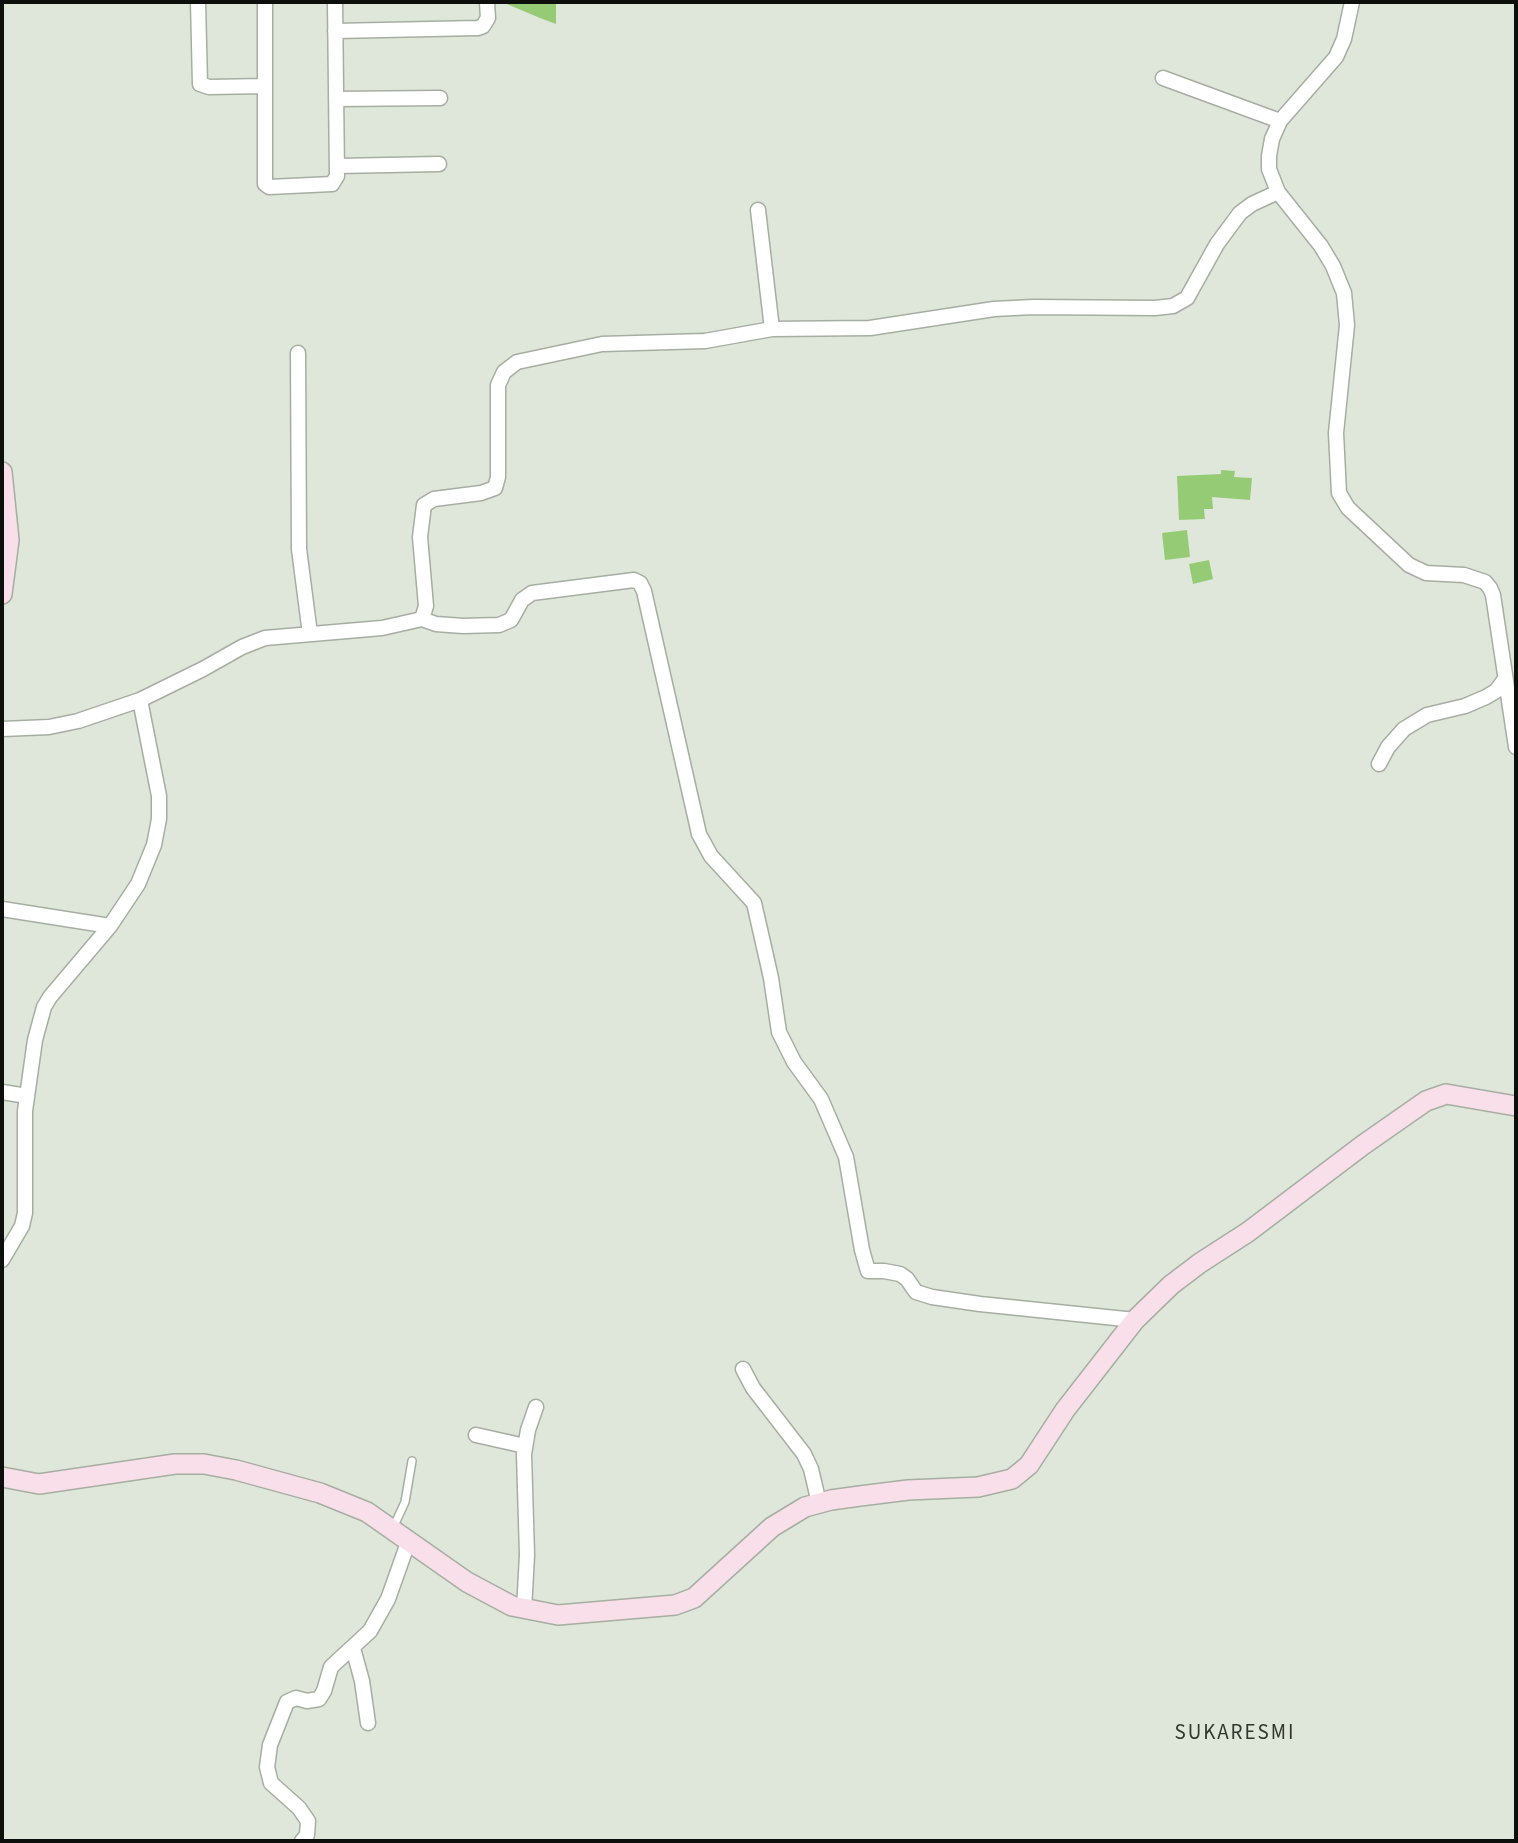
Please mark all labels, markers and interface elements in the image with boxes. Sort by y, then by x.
district label: SUKARESMI [1176,1721,1294,1747]

